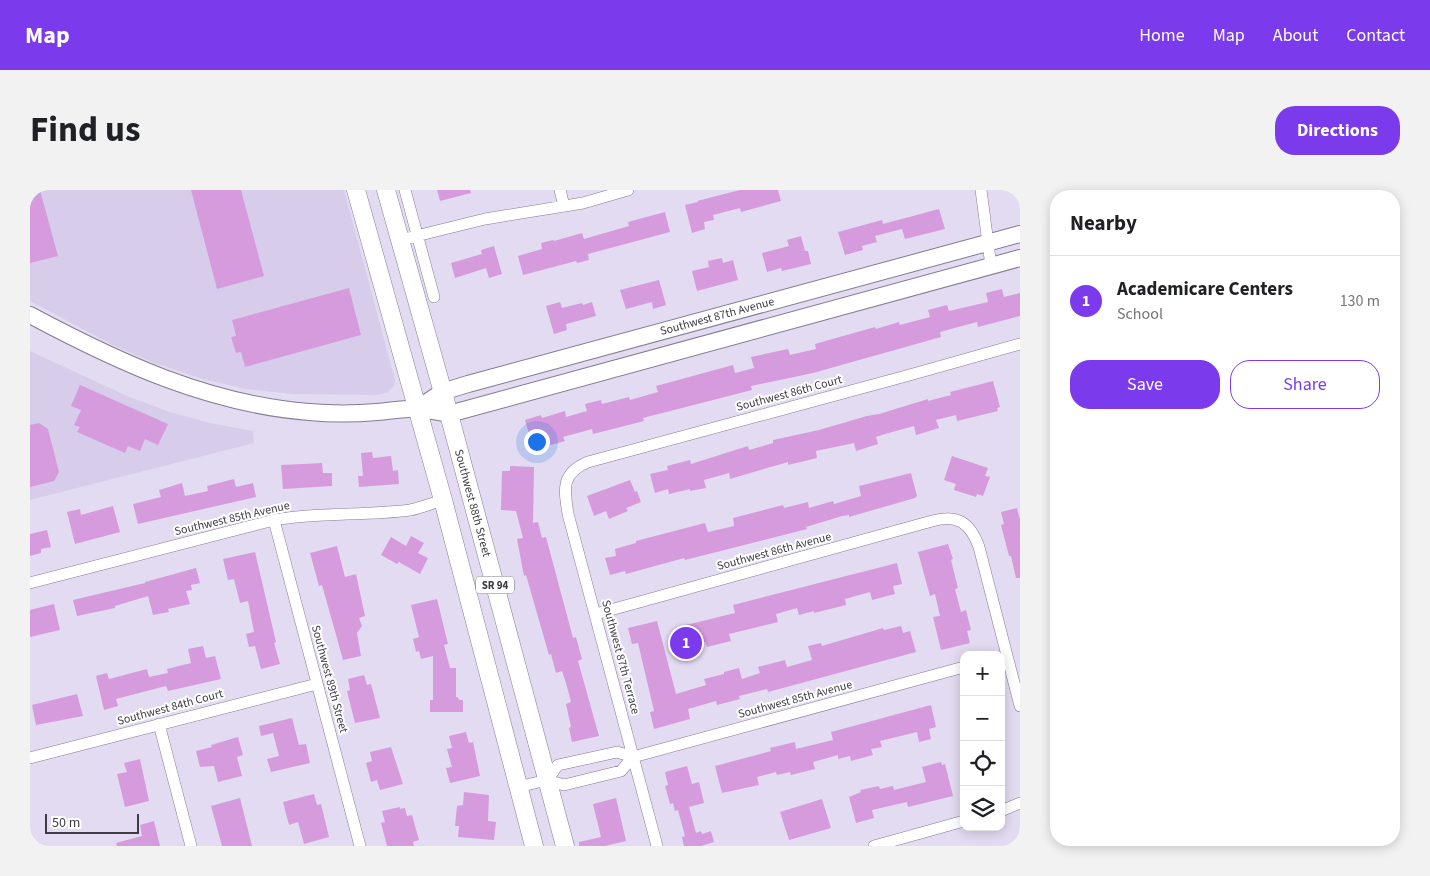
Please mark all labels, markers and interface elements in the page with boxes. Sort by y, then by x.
text: Map [25,18,70,53]
text: Home [1139,23,1185,48]
text: Map [1213,23,1245,48]
text: About [1273,23,1318,48]
text: Contact [1346,23,1405,48]
text: Find us [30,105,140,155]
button: Directions [1275,106,1400,155]
text: Nearby [1070,208,1137,238]
text: Academicare Centers [1117,276,1293,303]
text: 1 [1082,290,1090,312]
text: 130 m [1340,290,1380,312]
street label: Southwest 87th Avenue [658,293,776,340]
text: School [1117,303,1163,325]
button: Save [1070,360,1220,409]
button: Share [1230,360,1380,409]
street label: Southwest 86th Court [734,371,844,416]
your location [524,429,550,455]
street label: Southwest 88th Street [450,447,495,559]
street label: Southwest 85th Avenue [173,497,291,540]
street label: Southwest 86th Avenue [715,528,833,575]
road number: SR 94 [476,576,514,594]
street label: Southwest 87th Terrace [597,598,644,716]
street label: Southwest 89th Street [307,623,352,735]
pin: 1 [670,624,702,662]
map controls [960,651,1005,831]
button: + [960,651,1005,696]
street label: Southwest 85th Avenue [736,676,854,723]
street label: Southwest 84th Court [115,685,225,730]
button: − [960,696,1005,741]
button: locate [960,741,1005,786]
button: layers [960,786,1005,831]
scale bar [45,811,139,834]
text: 50 m [52,813,80,833]

